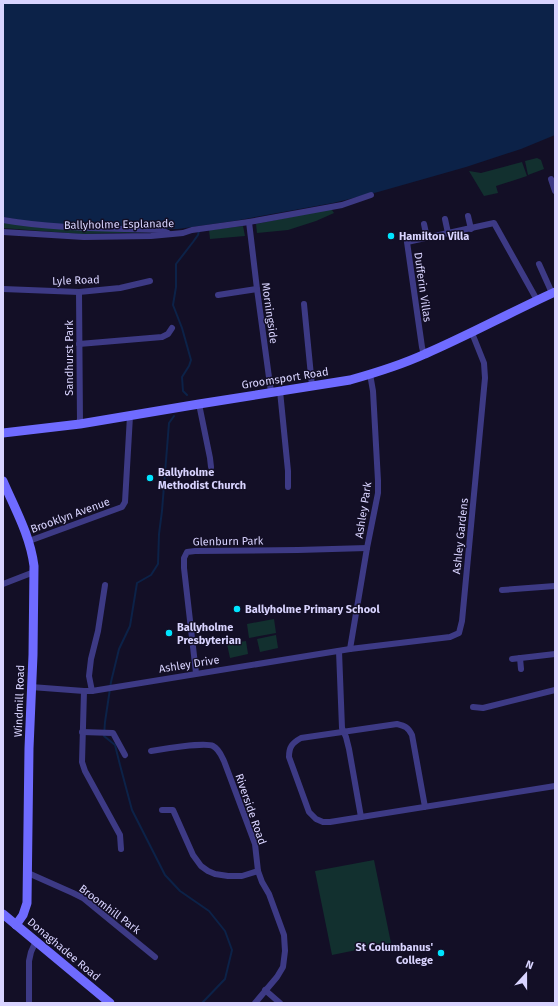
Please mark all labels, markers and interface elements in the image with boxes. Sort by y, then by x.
street label: Ballyholme Esplanade [64,217,174,232]
place label: Hamilton Villa [399,230,469,243]
marker: Hamilton Villa [386,231,396,241]
street label: Dufferin Villas [411,251,434,323]
street label: Lyle Road [52,273,100,288]
street label: Morningside [259,282,280,345]
street label: Sandhurst Park [63,320,76,396]
street label: Groomsport Road [241,365,329,392]
place label: Ballyholme Methodist Church [158,466,246,492]
marker: Ballyholme Methodist Church [145,473,155,483]
street label: Ashley Park [353,481,374,539]
street label: Brooklyn Avenue [29,495,112,536]
street label: Ashley Gardens [450,497,471,575]
street label: Glenburn Park [193,534,264,549]
place label: Ballyholme Primary School [245,603,381,616]
marker: Ballyholme Primary School [232,604,242,614]
place label: Ballyholme Presbyterian [177,621,241,647]
marker: Ballyholme Presbyterian [164,628,174,638]
street label: Ashley Drive [158,653,220,676]
street label: Windmill Road [12,665,27,737]
street label: Riverside Road [232,772,269,846]
street label: Broomhill Park [76,882,143,937]
street label: Donaghadee Road [25,915,103,984]
place label: St Columbanus' College [356,941,433,967]
marker: St Columbanus' College [436,948,446,958]
north arrow [506,954,546,994]
text: N [524,958,535,973]

